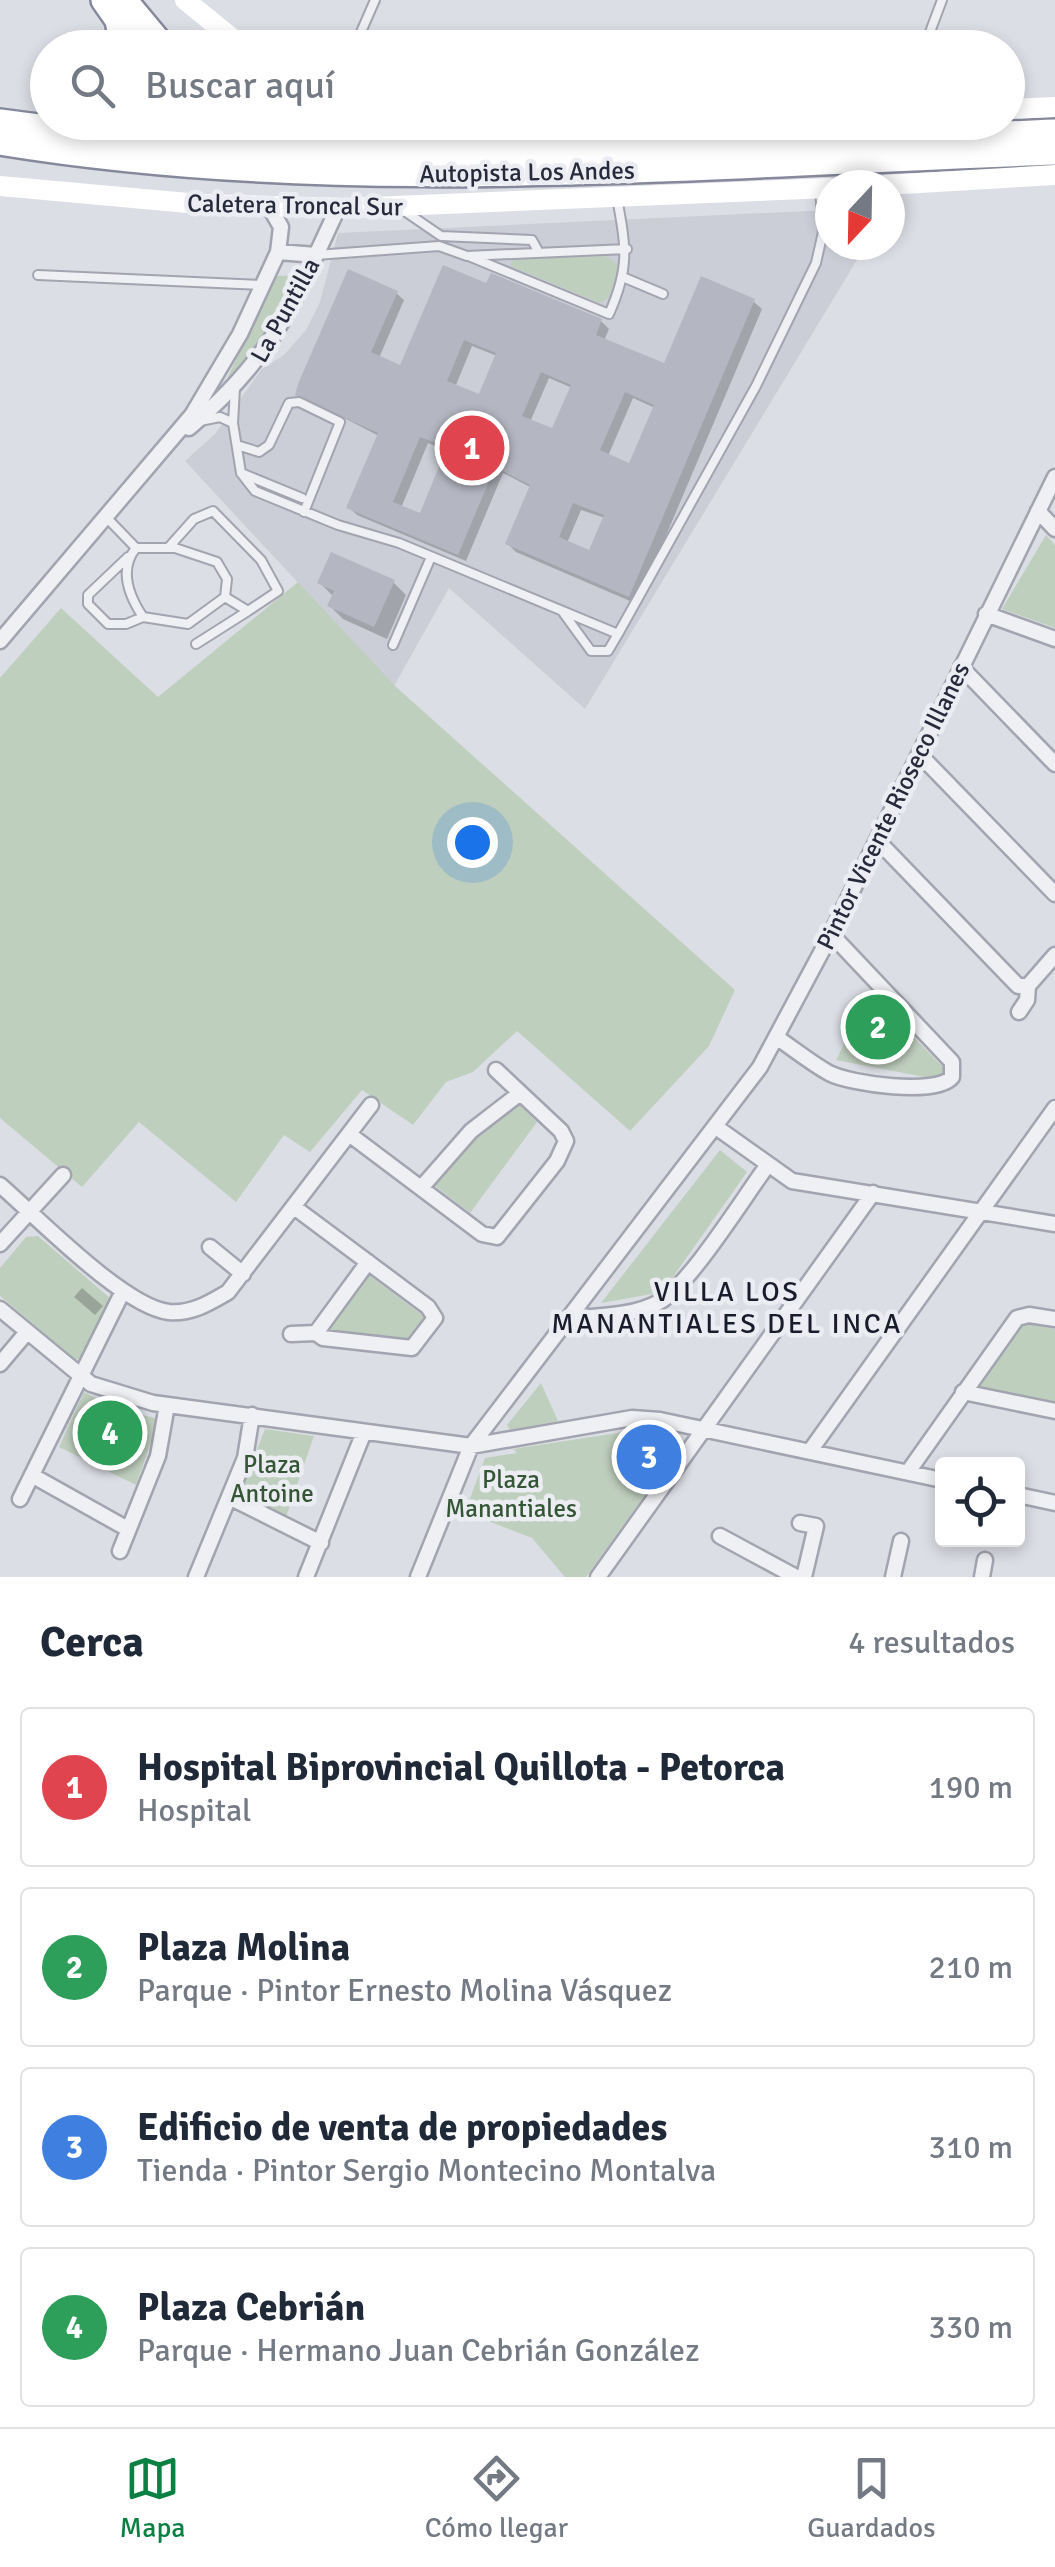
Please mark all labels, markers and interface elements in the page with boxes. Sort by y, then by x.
search box [30,30,1025,140]
icon: search [65,58,120,113]
text: Buscar aquí [145,62,335,109]
street label: Autopista Los Andes [419,155,635,189]
north arrow [815,170,905,260]
street label: Caletera Troncal Sur [187,188,404,222]
street label: La Puntilla [244,252,326,368]
pin: 1 [440,410,504,486]
street label: Pintor Vicente Rioseco Illanes [810,657,976,955]
your location [447,817,498,868]
pin: 2 [846,990,910,1064]
district label: VILLA LOS MANANTIALES DEL INCA [551,1275,903,1341]
pin: 4 [78,1396,142,1470]
pin: 3 [616,1420,682,1494]
park label: Plaza Antoine [230,1449,314,1509]
map controls [935,1457,1025,1547]
button: locate [935,1457,1025,1547]
park label: Plaza Manantiales [445,1464,577,1524]
text: Cerca [40,1617,144,1668]
text: 4 resultados [848,1623,1015,1662]
text: Hospital Biprovincial Quillota - Petorca [137,1744,785,1791]
text: 1 [66,1768,83,1807]
text: 190 m [929,1768,1013,1807]
text: Hospital [137,1791,252,1830]
text: Plaza Molina [137,1924,350,1971]
text: 2 [66,1948,83,1987]
text: 210 m [929,1948,1013,1987]
text: Parque · Pintor Ernesto Molina Vásquez [137,1971,672,2010]
text: Edificio de venta de propiedades [137,2104,667,2151]
text: 3 [66,2128,83,2167]
text: 310 m [929,2128,1013,2167]
text: Tienda · Pintor Sergio Montecino Montalva [137,2151,716,2190]
text: Plaza Cebrián [137,2284,365,2331]
text: 4 [66,2308,83,2347]
text: 330 m [929,2308,1013,2347]
text: Parque · Hermano Juan Cebrián González [137,2331,699,2370]
tab: Mapa [120,2451,185,2545]
tab: Cómo llegar [425,2451,568,2545]
tab: Guardados [807,2451,935,2545]

